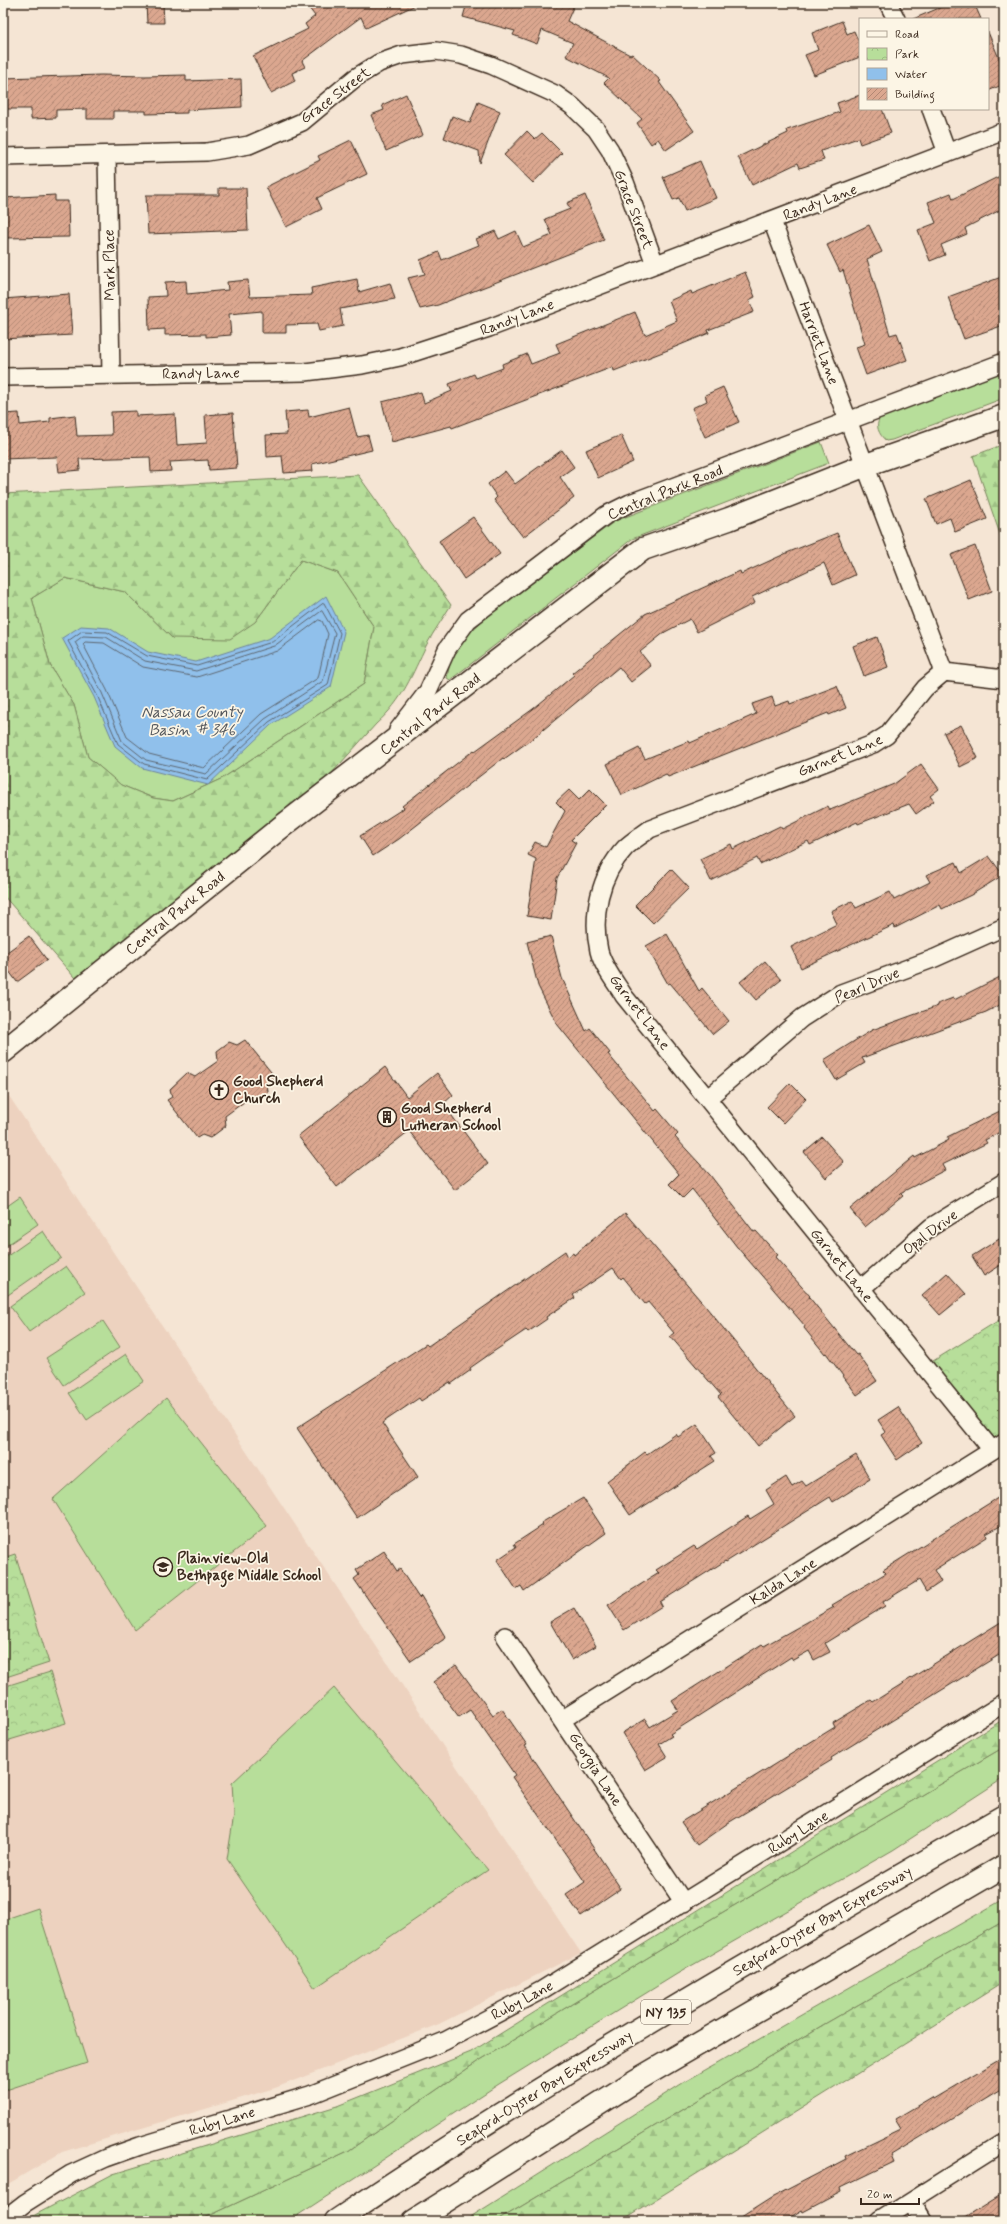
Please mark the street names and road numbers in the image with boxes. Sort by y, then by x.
street label: Grace Street [296,63,375,129]
street label: Grace Street [609,167,657,252]
street label: Randy Lane [780,180,860,226]
street label: Mark Place [99,229,121,301]
street label: Randy Lane [477,295,557,341]
street label: Harriet Lane [793,299,843,388]
street label: Randy Lane [162,363,240,385]
street label: Central Park Road [605,461,726,525]
street label: Central Park Road [376,669,485,761]
street label: Garnet Lane [795,730,886,782]
street label: Central Park Road [122,867,230,960]
street label: Pearl Drive [832,963,903,1009]
street label: Garnet Lane [604,971,674,1055]
street label: Opal Drive [899,1205,962,1260]
street label: Garnet Lane [805,1224,877,1307]
street label: Kalda Lane [746,1553,821,1610]
street label: Georgia Lane [563,1729,627,1811]
street label: Ruby Lane [764,1806,833,1859]
street label: Seaford-Oyster Bay Expressway [729,1862,917,1983]
street label: Ruby Lane [488,1976,557,2026]
road number: NY 135 [641,2000,691,2024]
street label: Seaford-Oyster Bay Expressway [453,2026,637,2153]
street label: Ruby Lane [187,2102,258,2141]

